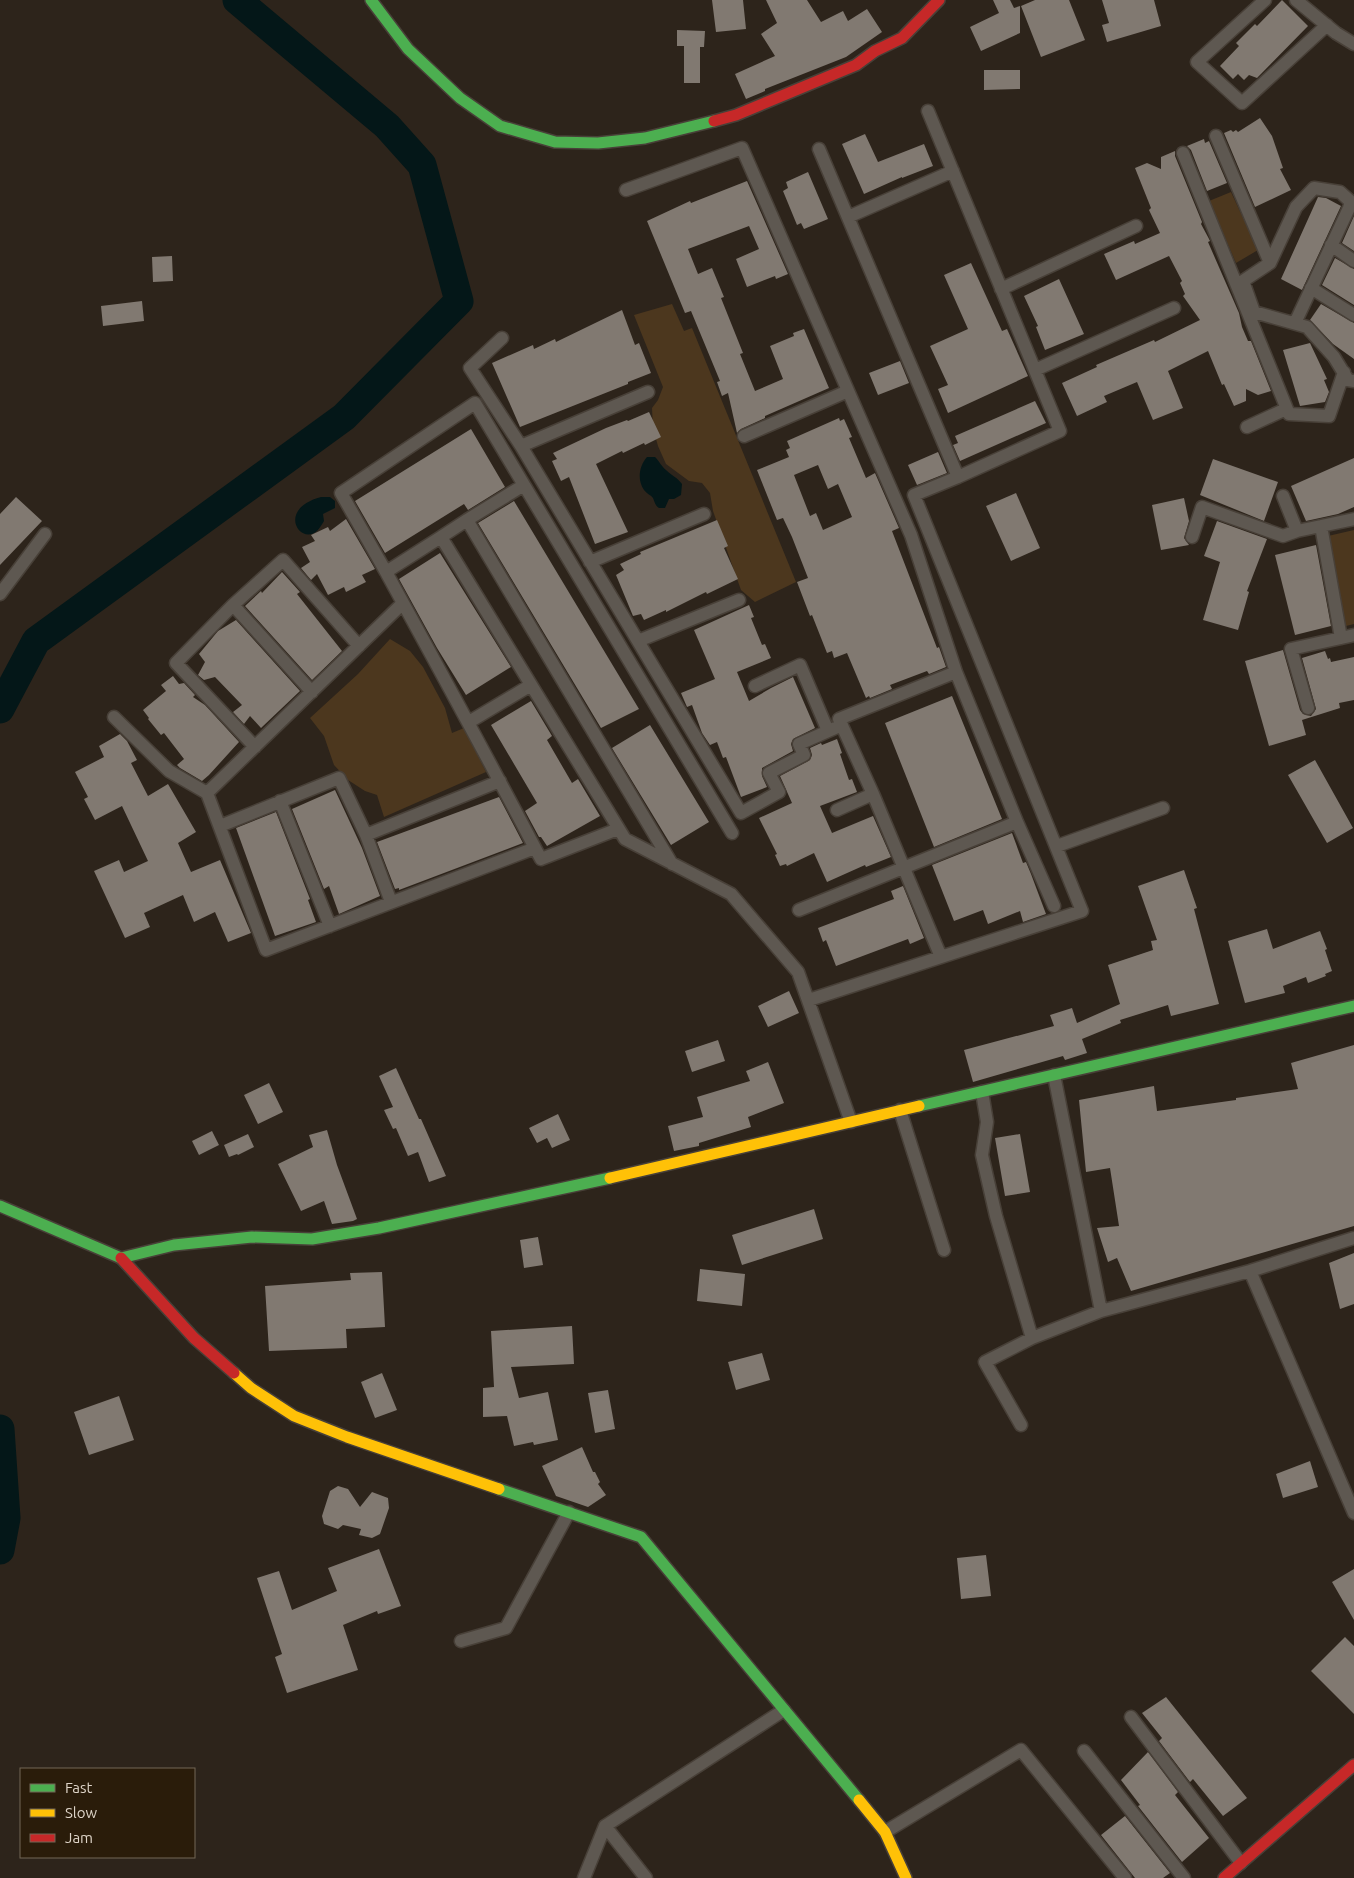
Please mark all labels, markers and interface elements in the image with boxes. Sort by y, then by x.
legend [20,1768,195,1858]
text: Fast [65,1779,93,1796]
text: Slow [65,1804,98,1821]
text: Jam [65,1829,93,1846]

